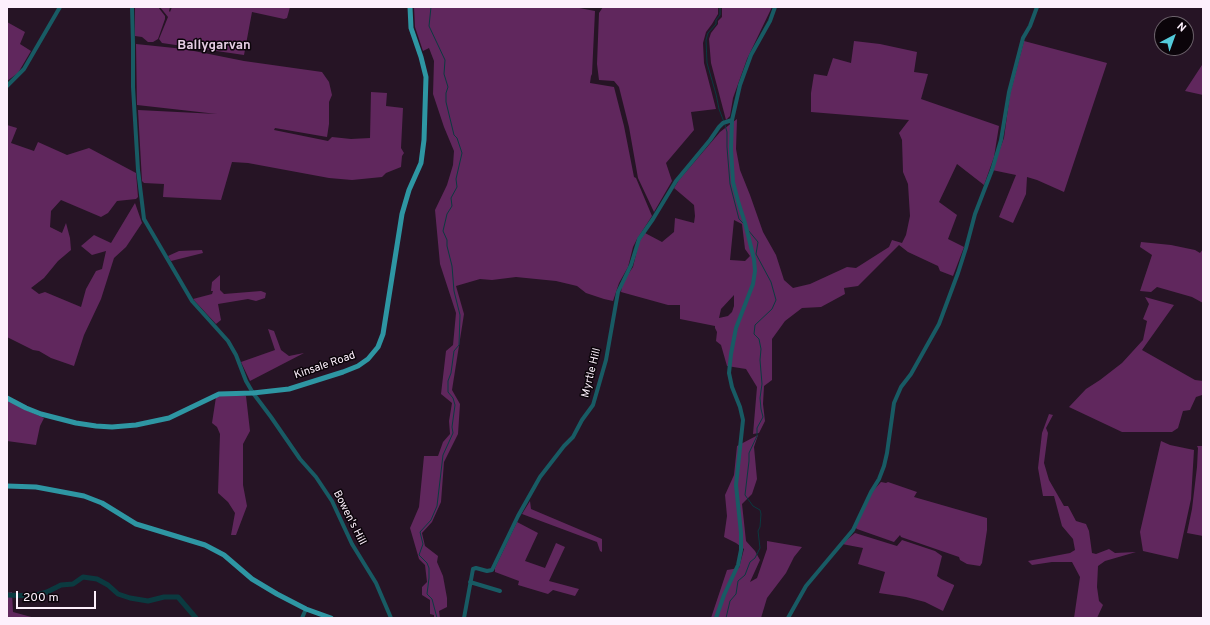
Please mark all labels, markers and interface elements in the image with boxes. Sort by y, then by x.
north arrow [1154,16,1194,56]
text: N [1174,20,1189,36]
district label: Ballygarvan [177,38,251,54]
street label: Myrtle Hill [579,347,605,399]
street label: Kinsale Road [293,349,357,383]
street label: Bowen's Hill [330,488,368,548]
scale bar [18,583,98,609]
text: 200 m [23,590,59,606]

